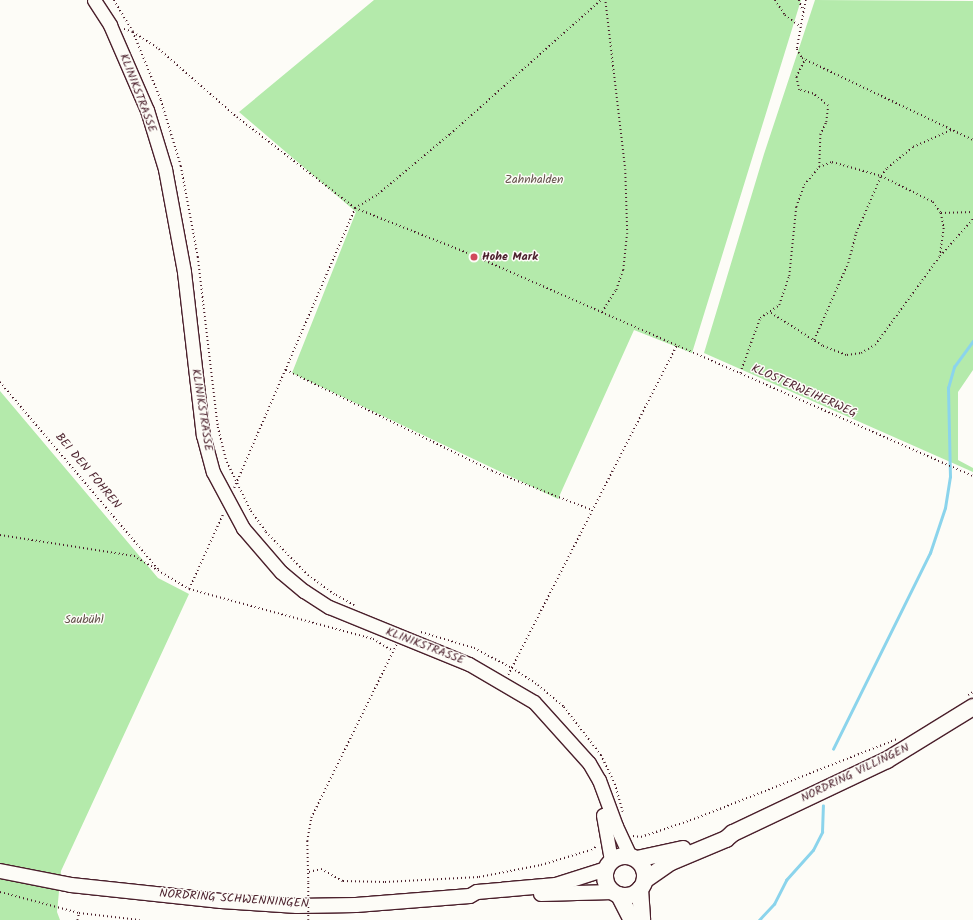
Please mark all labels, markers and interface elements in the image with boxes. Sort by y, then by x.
street label: KLINIKSTRASSE [116,52,160,134]
park label: Zahnhalden [505,173,563,187]
place label: Hohe Mark [482,250,538,264]
marker: Hohe Mark [469,252,479,262]
street label: KLOSTERWEIHERWEG [749,361,859,421]
street label: KLINIKSTRASSE [188,368,216,452]
street label: BEI DEN FOHREN [52,430,124,512]
park label: Saubühl [64,613,104,627]
street label: KLINIKSTRASSE [384,624,466,668]
street label: NORDRING VILLINGEN [798,740,912,806]
street label: NORDRING SCHWENNINGEN [159,887,309,911]

